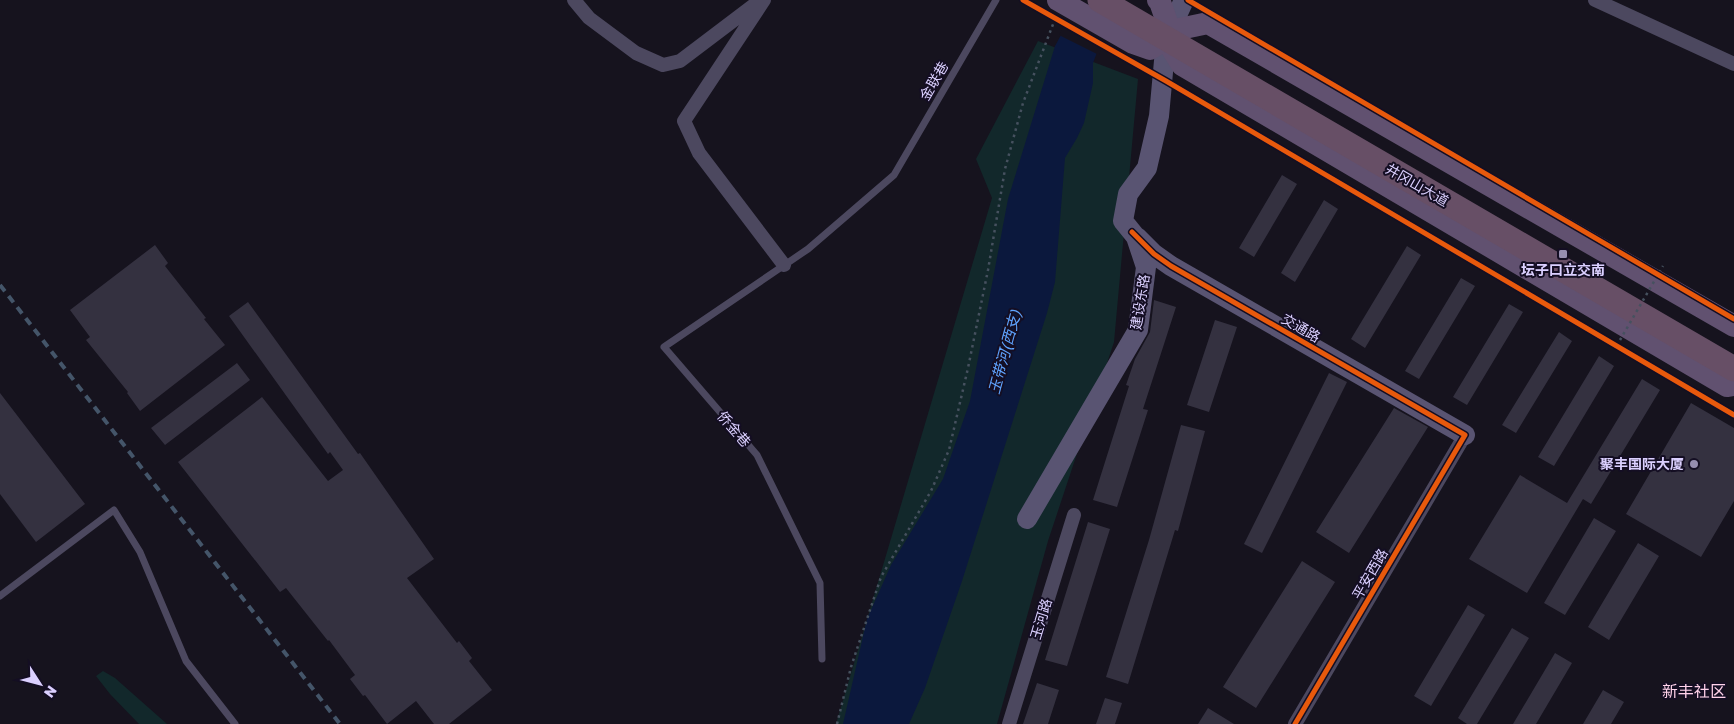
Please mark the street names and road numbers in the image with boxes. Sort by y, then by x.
street label: 金联巷 [916,58,951,103]
street label: 井冈山大道 [1383,160,1452,209]
street label: 建设东路 [1127,273,1152,331]
street label: 交通路 [1279,310,1324,345]
street label: 侨金巷 [714,407,755,450]
street label: 平安西路 [1348,545,1391,602]
street label: 玉河路 [1026,596,1055,641]

